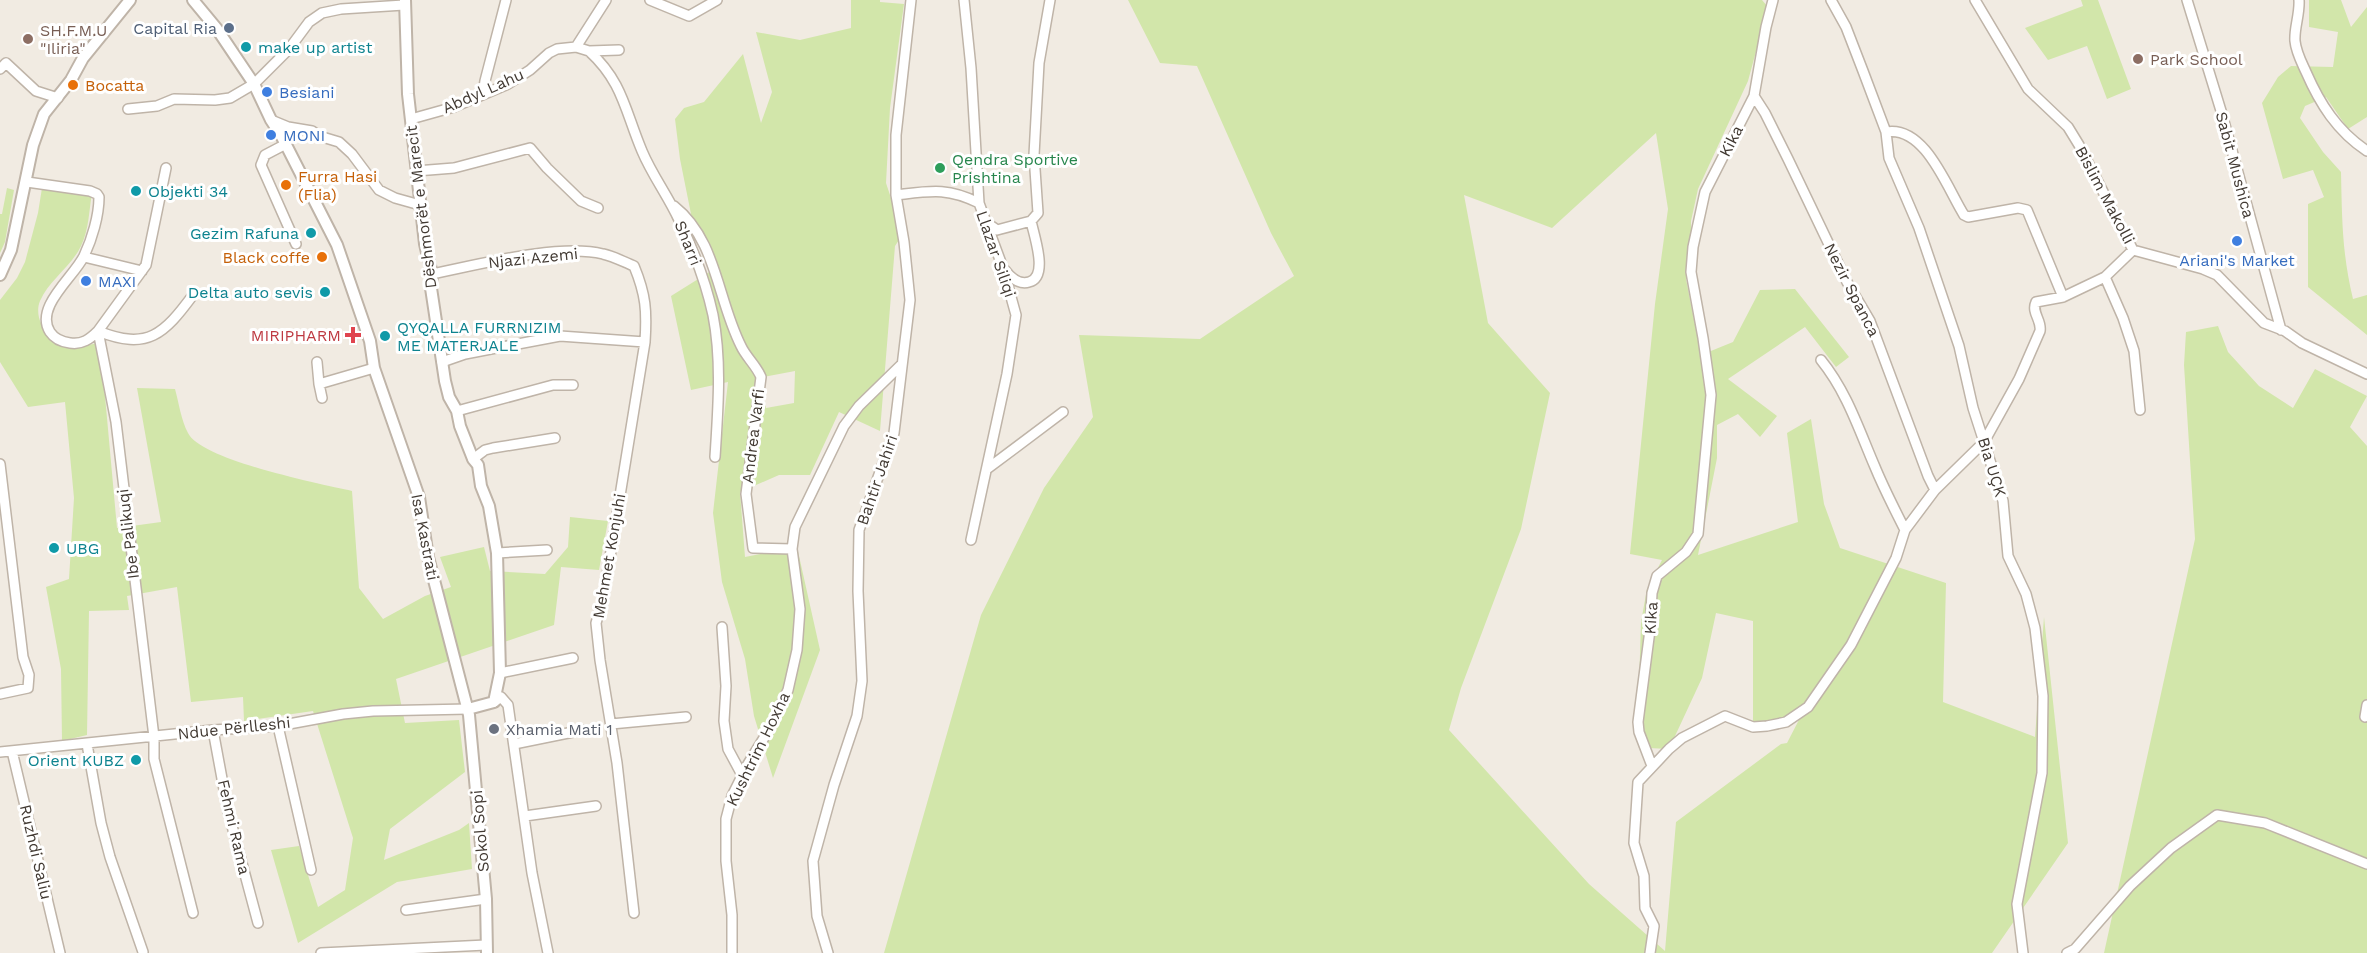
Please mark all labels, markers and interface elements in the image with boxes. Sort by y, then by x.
place label: Capital Ria [133,19,217,38]
place label: SH.F.M.U "Iliria" [40,21,107,58]
marker: Capital Ria [222,21,236,35]
marker: SH.F.M.U "Iliria" [21,32,35,46]
place label: make up artist [258,38,373,57]
marker: make up artist [239,40,253,54]
place label: Park School [2150,50,2243,69]
marker: Park School [2131,52,2145,66]
street label: Abdyl Lahu [439,65,527,117]
place label: Bocatta [85,76,144,95]
marker: Bocatta [66,78,80,92]
place label: Besiani [279,83,335,102]
marker: Besiani [260,85,274,99]
street label: Sabit Mushica [2212,110,2258,220]
street label: Kika [1715,122,1747,160]
street label: Dëshmorët e Marecit [402,124,440,290]
place label: MONI [283,126,325,145]
marker: MONI [264,128,278,142]
street label: Bislim Makolli [2071,143,2139,247]
place label: Qendra Sportive Prishtina [952,150,1078,187]
marker: Qendra Sportive Prishtina [933,161,947,175]
place label: Furra Hasi (Flia) [298,167,377,204]
marker: Furra Hasi (Flia) [279,178,293,192]
place label: Objekti 34 [148,182,228,201]
marker: Objekti 34 [129,184,143,198]
street label: Llazar Siliqi [972,208,1020,300]
street label: Sharri [670,218,706,268]
place label: Gezim Rafuna [190,224,299,243]
marker: Gezim Rafuna [304,226,318,240]
marker: Ariani's Market [2230,234,2244,248]
street label: Nezir Spanca [1820,240,1884,340]
street label: Njazi Azemi [487,244,579,272]
place label: Black coffe [222,248,310,267]
marker: Black coffe [315,250,329,264]
place label: Ariani's Market [2179,251,2295,270]
place label: MAXI [98,272,136,291]
marker: MAXI [79,274,93,288]
place label: Delta auto sevis [188,283,313,302]
marker: Delta auto sevis [318,285,332,299]
place label: QYQALLA FURRNIZIM ME MATERJALE [397,318,562,355]
place label: MIRIPHARM [251,326,341,345]
marker: MIRIPHARM [346,328,360,342]
marker: QYQALLA FURRNIZIM ME MATERJALE [378,329,392,343]
street label: Andrea Varfi [738,388,768,484]
street label: Bahtir Jahiri [853,432,901,528]
street label: Bia UÇK [1974,435,2010,500]
street label: Ibe Palikuqi [113,488,143,580]
street label: Isa Kastrati [407,492,443,582]
street label: Mehmet Konjuhi [589,492,629,620]
place label: UBG [66,539,99,558]
marker: UBG [47,541,61,555]
street label: Kika [1640,601,1662,635]
street label: Kushtrim Hoxha [722,689,794,809]
street label: Ndue Përlleshi [177,713,291,743]
place label: Xhamia Mati 1 [506,720,613,739]
marker: Xhamia Mati 1 [487,722,501,736]
place label: Orient KUBZ [28,751,124,770]
marker: Orient KUBZ [129,753,143,767]
street label: Fehmi Rama [214,778,254,876]
street label: Sokol Sopi [467,789,493,873]
street label: Ruzhdi Saliu [16,803,56,901]

